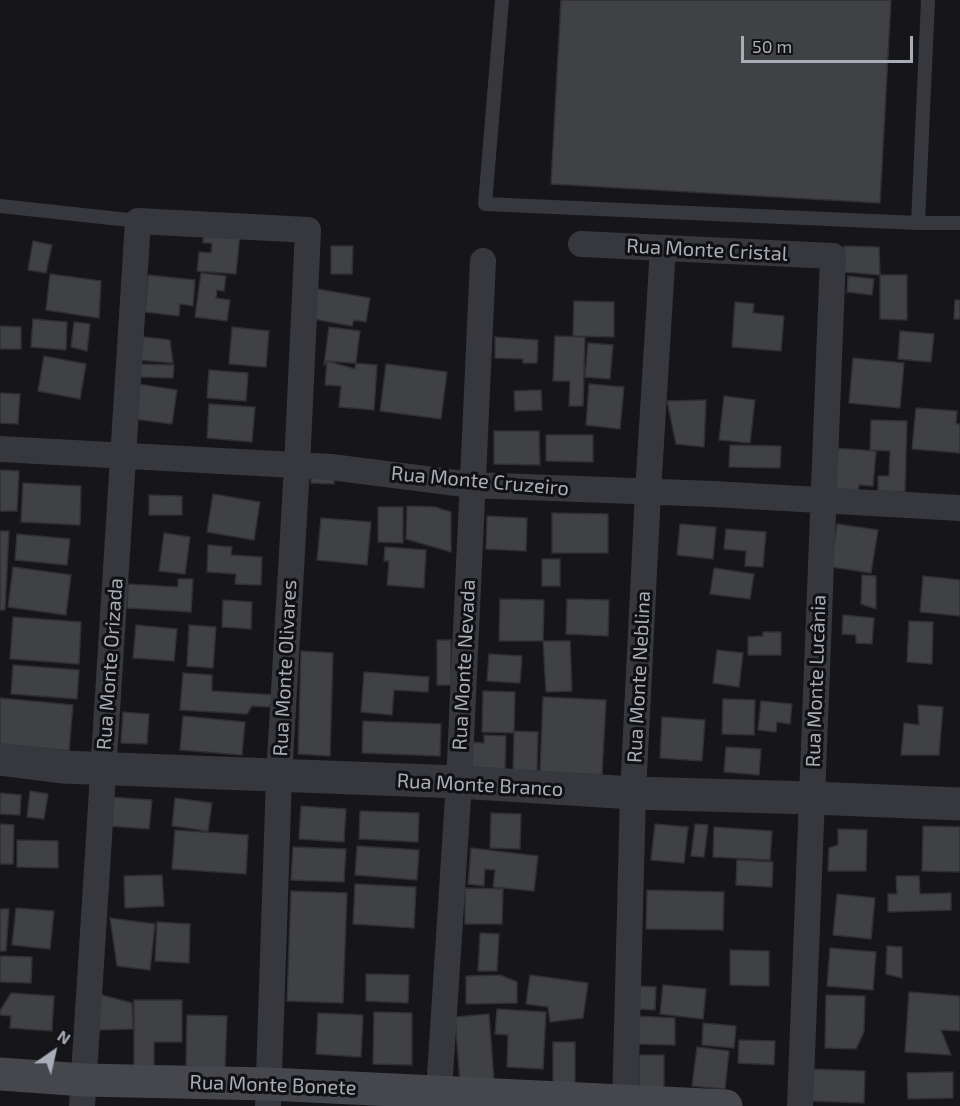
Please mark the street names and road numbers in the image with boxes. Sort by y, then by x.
street label: Rua Monte Cristal [626,234,788,266]
street label: Rua Monte Cruzeiro [390,461,570,501]
street label: Rua Monte Orizada [92,577,128,751]
street label: Rua Monte Olivares [268,579,302,757]
street label: Rua Monte Nevada [448,579,480,751]
street label: Rua Monte Neblina [623,590,655,764]
street label: Rua Monte Lucânia [801,594,831,768]
street label: Rua Monte Branco [396,769,564,801]
street label: Rua Monte Bonete [189,1070,357,1100]

